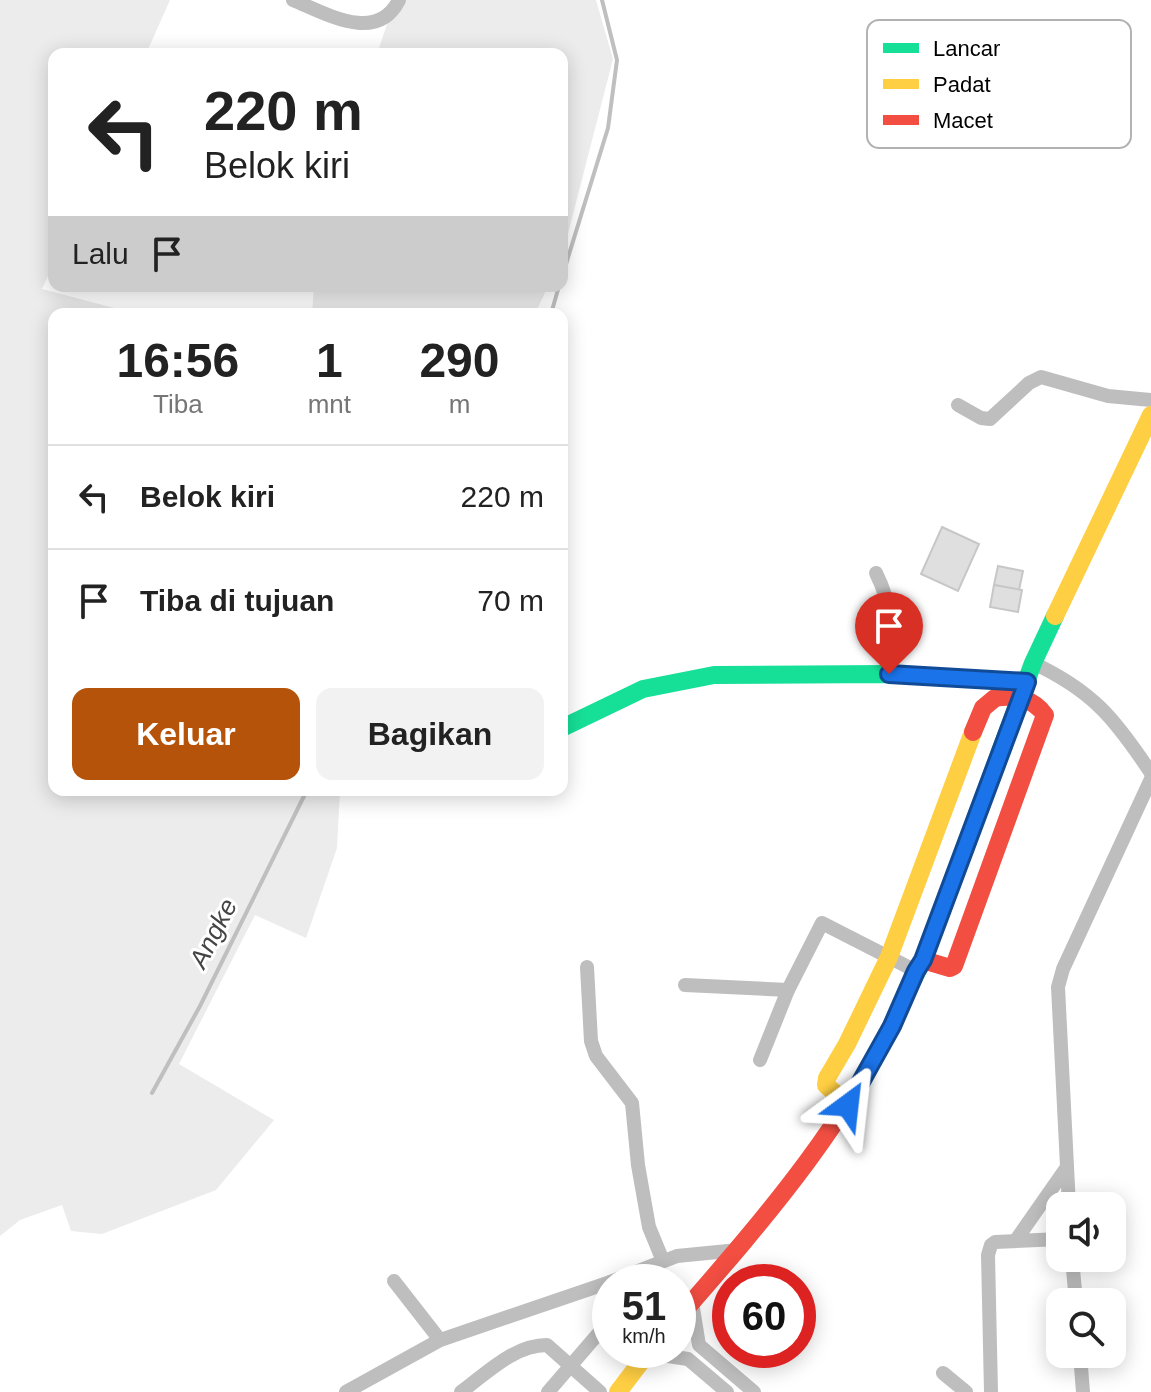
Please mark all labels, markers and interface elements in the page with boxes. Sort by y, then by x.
legend [867,20,1131,148]
text: Lancar [933,36,1000,61]
text: Padat [933,72,991,97]
text: 220 m [204,79,363,142]
icon: left [72,80,176,184]
text: Macet [933,108,993,133]
text: Belok kiri [204,145,350,186]
icon: arrive [145,232,189,276]
text: Lalu [72,237,129,270]
text: 16:56 [116,334,239,387]
text: 1 [316,334,343,387]
text: 290 [419,334,500,387]
text: Tiba [153,389,203,419]
text: mnt [308,389,351,419]
text: m [449,389,470,419]
icon: left [72,475,116,519]
text: Belok kiri [140,480,275,513]
text: 220 m [461,480,544,513]
icon: arrive [72,579,116,623]
text: Tiba di tujuan [140,584,334,617]
text: 70 m [477,584,544,617]
pin [855,592,923,674]
icon: arrive [867,604,911,648]
button: Keluar [72,688,300,780]
button: Bagikan [316,688,544,780]
water label: Angke [182,893,243,974]
position arrow [806,1063,890,1147]
map controls [1046,1192,1126,1368]
button: sound [1046,1192,1126,1272]
speed limit sign: 60 [712,1264,816,1368]
text: 51 [622,1284,666,1328]
button: search [1046,1288,1126,1368]
text: km/h [622,1325,666,1347]

